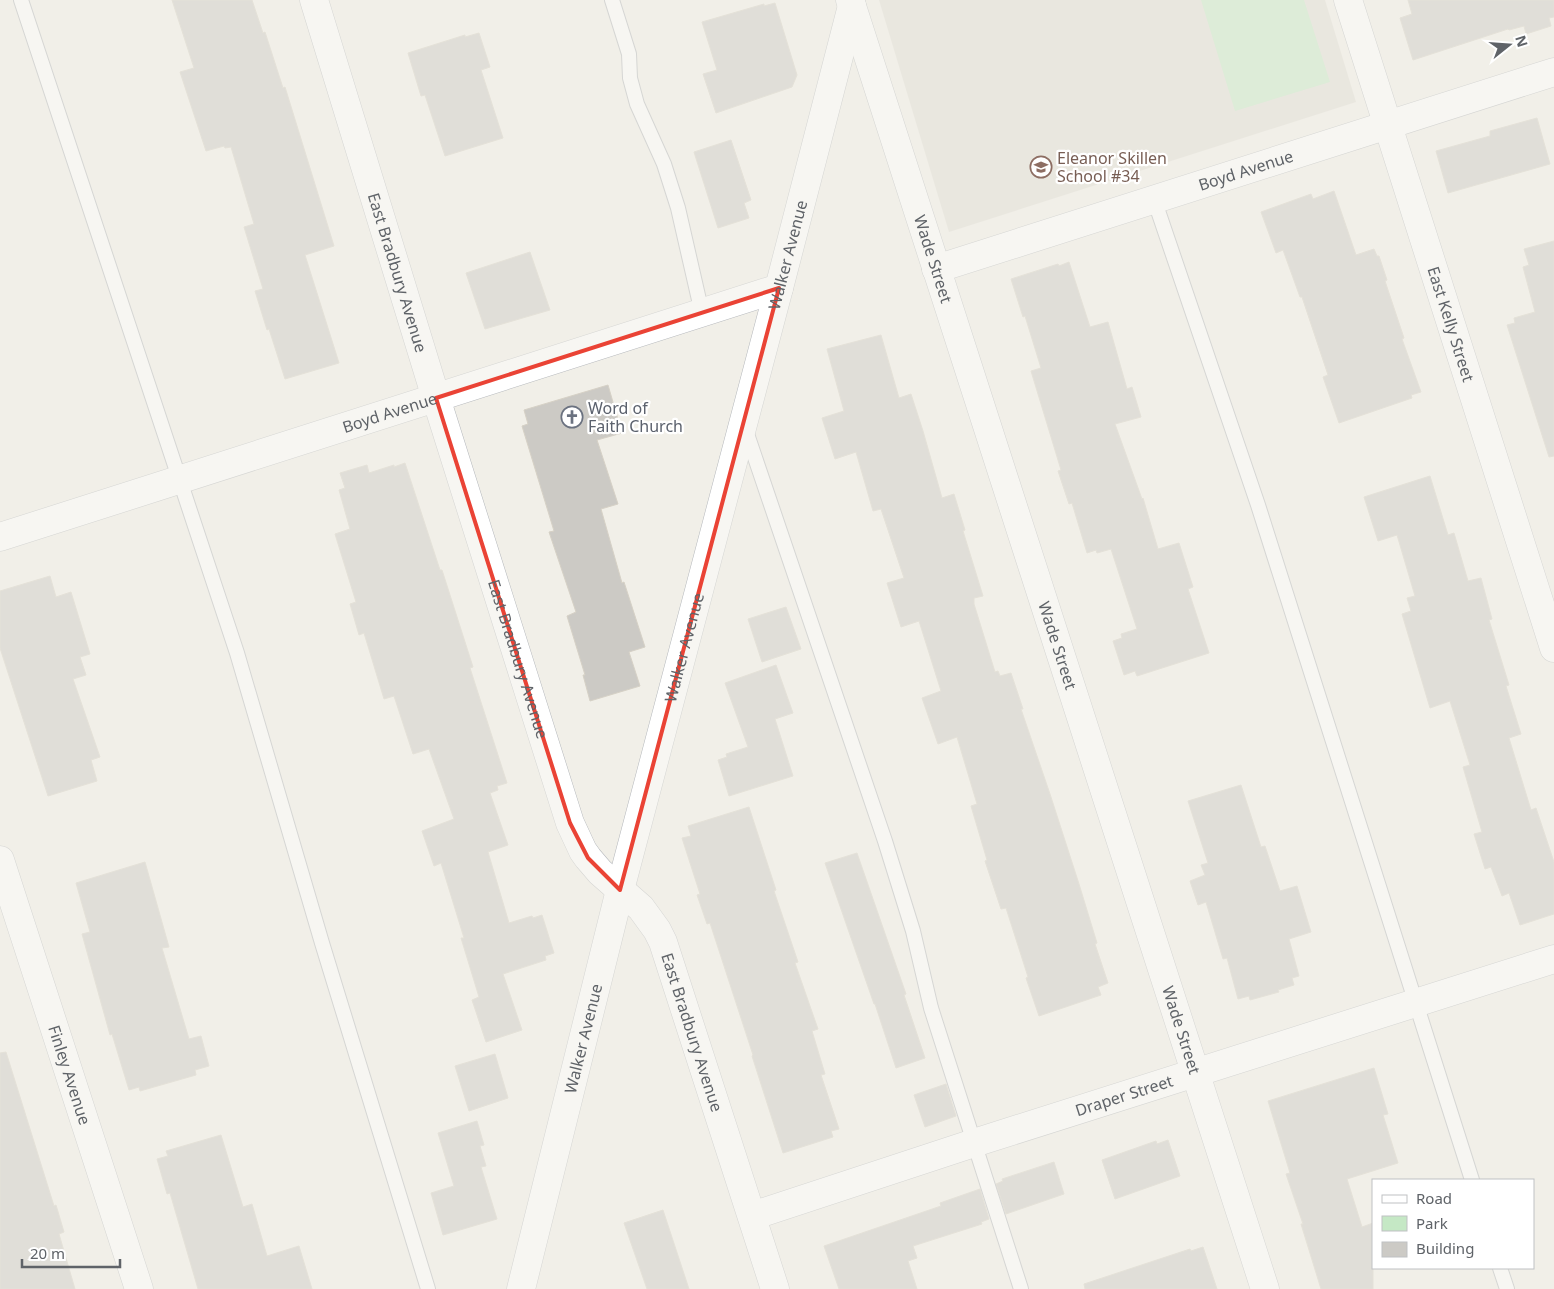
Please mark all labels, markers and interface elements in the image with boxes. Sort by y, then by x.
north arrow [1484,20,1534,70]
text: N [1511,33,1533,49]
street label: Boyd Avenue [1196,145,1296,196]
place label: Eleanor Skillen School #34 [1057,147,1167,187]
school or university icon: Eleanor Skillen School #34 [1029,155,1053,179]
street label: East Bradbury Avenue [363,190,432,355]
street label: Walker Avenue [763,198,812,312]
street label: Wade Street [909,212,958,306]
street label: East Kelly Street [1422,264,1480,385]
street label: Boyd Avenue [339,387,440,438]
place label: Word of Faith Church [588,397,683,437]
church icon: Word of Faith Church [560,405,584,429]
street label: East Bradbury Avenue [483,577,554,741]
street label: Walker Avenue [659,590,709,704]
street label: Wade Street [1033,599,1082,692]
street label: East Bradbury Avenue [656,950,728,1115]
street label: Walker Avenue [559,981,607,1096]
street label: Wade Street [1157,983,1206,1077]
street label: Finley Avenue [43,1022,96,1128]
street label: Draper Street [1072,1070,1176,1121]
legend [1372,1179,1534,1269]
text: Road [1416,1188,1452,1208]
text: Park [1416,1213,1448,1233]
scale bar [22,1236,120,1268]
text: Building [1416,1238,1474,1258]
text: 20 m [30,1243,65,1263]

